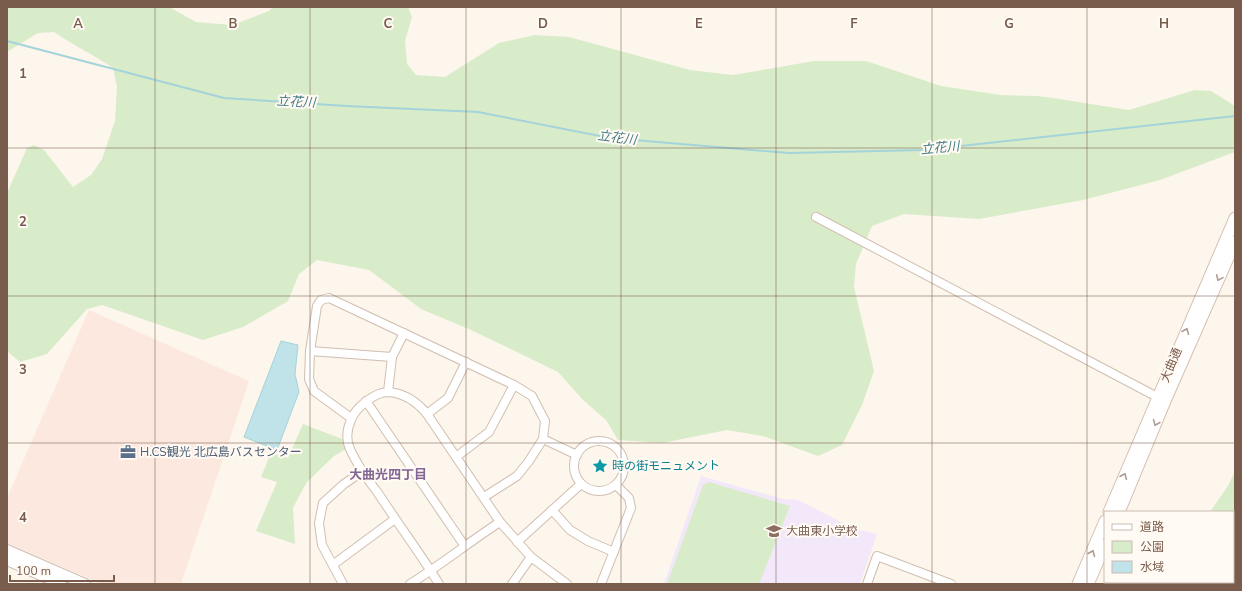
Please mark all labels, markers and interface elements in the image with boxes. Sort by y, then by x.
text: A [73,15,83,33]
text: B [229,15,238,33]
text: C [384,15,393,33]
text: D [538,15,548,33]
text: E [695,15,703,33]
text: F [850,15,858,33]
text: G [1004,15,1014,33]
text: H [1159,15,1169,33]
text: 1 [19,65,27,83]
water label: 立花川 [276,92,318,112]
water label: 立花川 [597,127,639,150]
water label: 立花川 [920,137,962,159]
text: 2 [19,213,27,231]
one-way arrow [1216,273,1224,281]
one-way arrow [1181,327,1189,335]
street label: 大曲通 [1157,345,1185,385]
text: 3 [19,361,27,379]
one-way arrow [1153,419,1161,426]
office icon: H.CS観光 北広島バスセンター [119,443,137,461]
place label: H.CS観光 北広島バスセンター [140,444,302,460]
place icon: 時の街モニュメント [591,457,609,475]
place label: 時の街モニュメント [612,458,720,474]
district label: 大曲光四丁目 [349,466,427,484]
one-way arrow [1119,473,1127,480]
text: 4 [19,509,27,527]
legend [1104,511,1234,583]
text: 道路 [1140,519,1164,535]
school or university icon: 大曲東小学校 [765,522,783,540]
place label: 大曲東小学校 [786,523,858,539]
text: 公園 [1140,539,1164,555]
one-way arrow [1087,549,1095,557]
scale bar [10,557,114,583]
text: 水域 [1140,559,1164,575]
text: 100 m [16,563,51,579]

